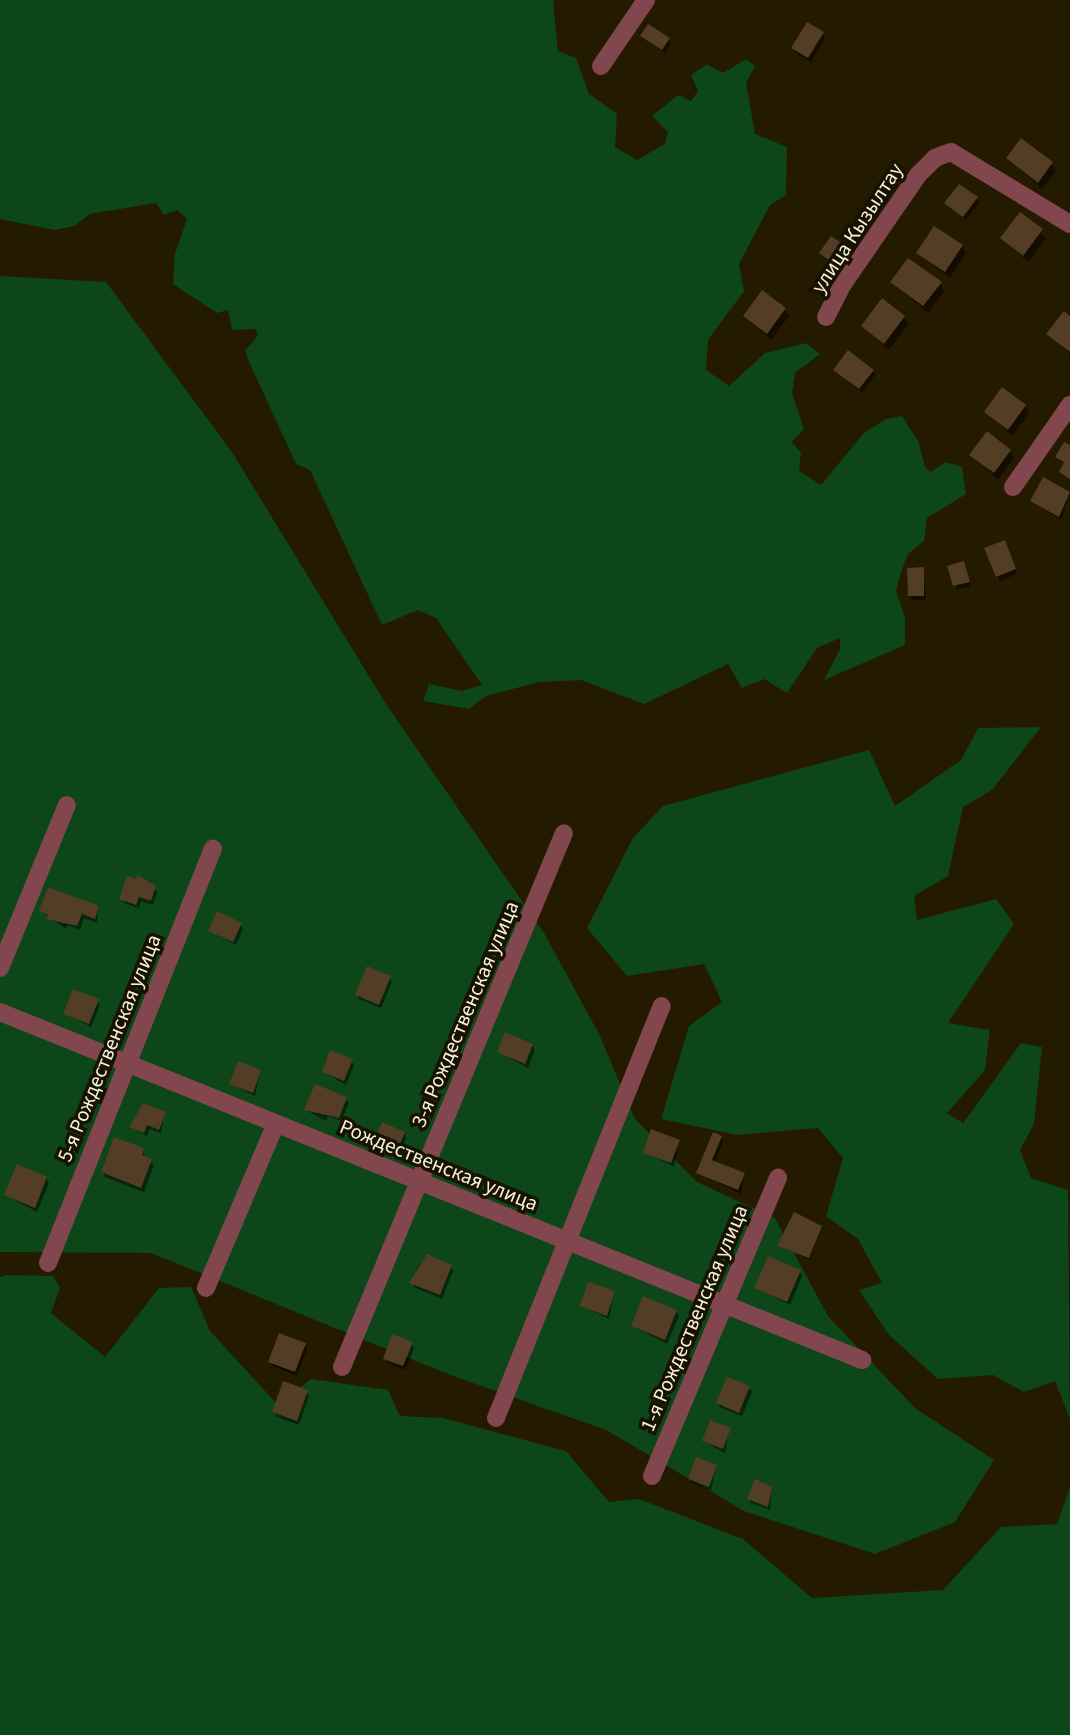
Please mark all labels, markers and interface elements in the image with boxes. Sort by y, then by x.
street label: улица Кызылтау [806,158,908,298]
street label: 3-я Рождественская улица [406,897,524,1131]
street label: 5-я Рождественская улица [52,931,166,1165]
street label: Рождественская улица [336,1114,542,1216]
street label: 1-я Рождественская улица [635,1201,753,1435]

